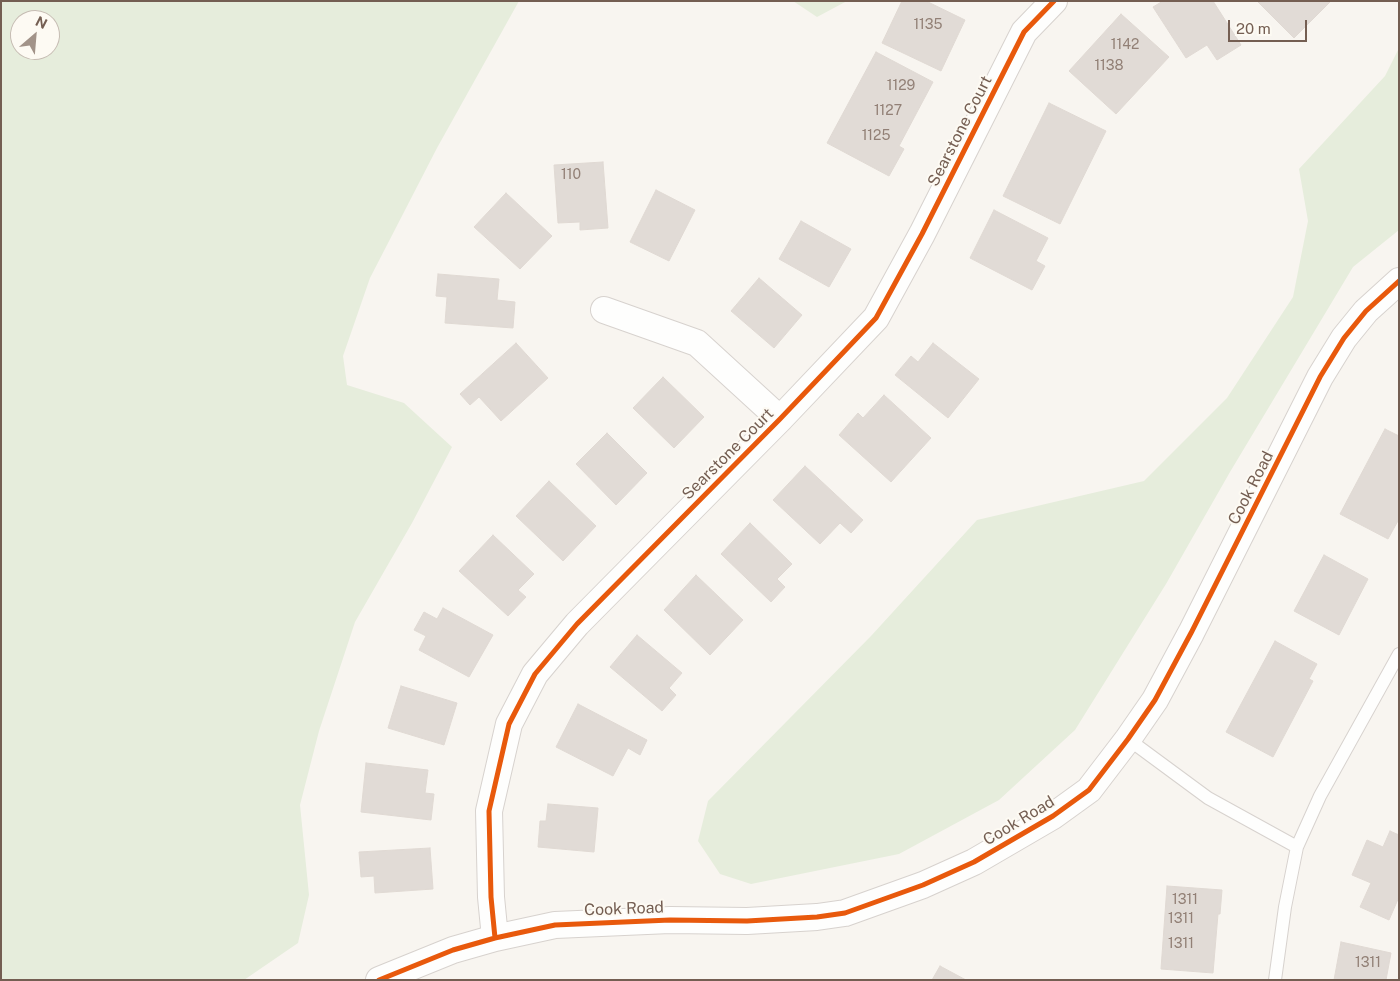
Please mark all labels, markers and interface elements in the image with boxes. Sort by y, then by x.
north arrow [10,10,60,60]
scale bar [1230,10,1309,42]
text: N [33,13,50,32]
house number: 1135 [913,17,943,33]
text: 20 m [1236,20,1271,37]
house number: 1142 [1111,37,1139,53]
house number: 1138 [1094,58,1124,74]
street label: Searstone Court [924,72,996,190]
house number: 1129 [887,78,915,94]
house number: 1127 [874,103,902,119]
house number: 1125 [862,128,890,144]
house number: 110 [561,167,581,183]
street label: Searstone Court [678,404,778,504]
street label: Cook Road [1224,448,1278,528]
street label: Cook Road [980,792,1058,850]
house number: 1311 [1172,892,1198,908]
street label: Cook Road [584,898,664,920]
house number: 1311 [1168,911,1194,927]
house number: 1311 [1168,936,1194,952]
house number: 1311 [1355,955,1381,971]

